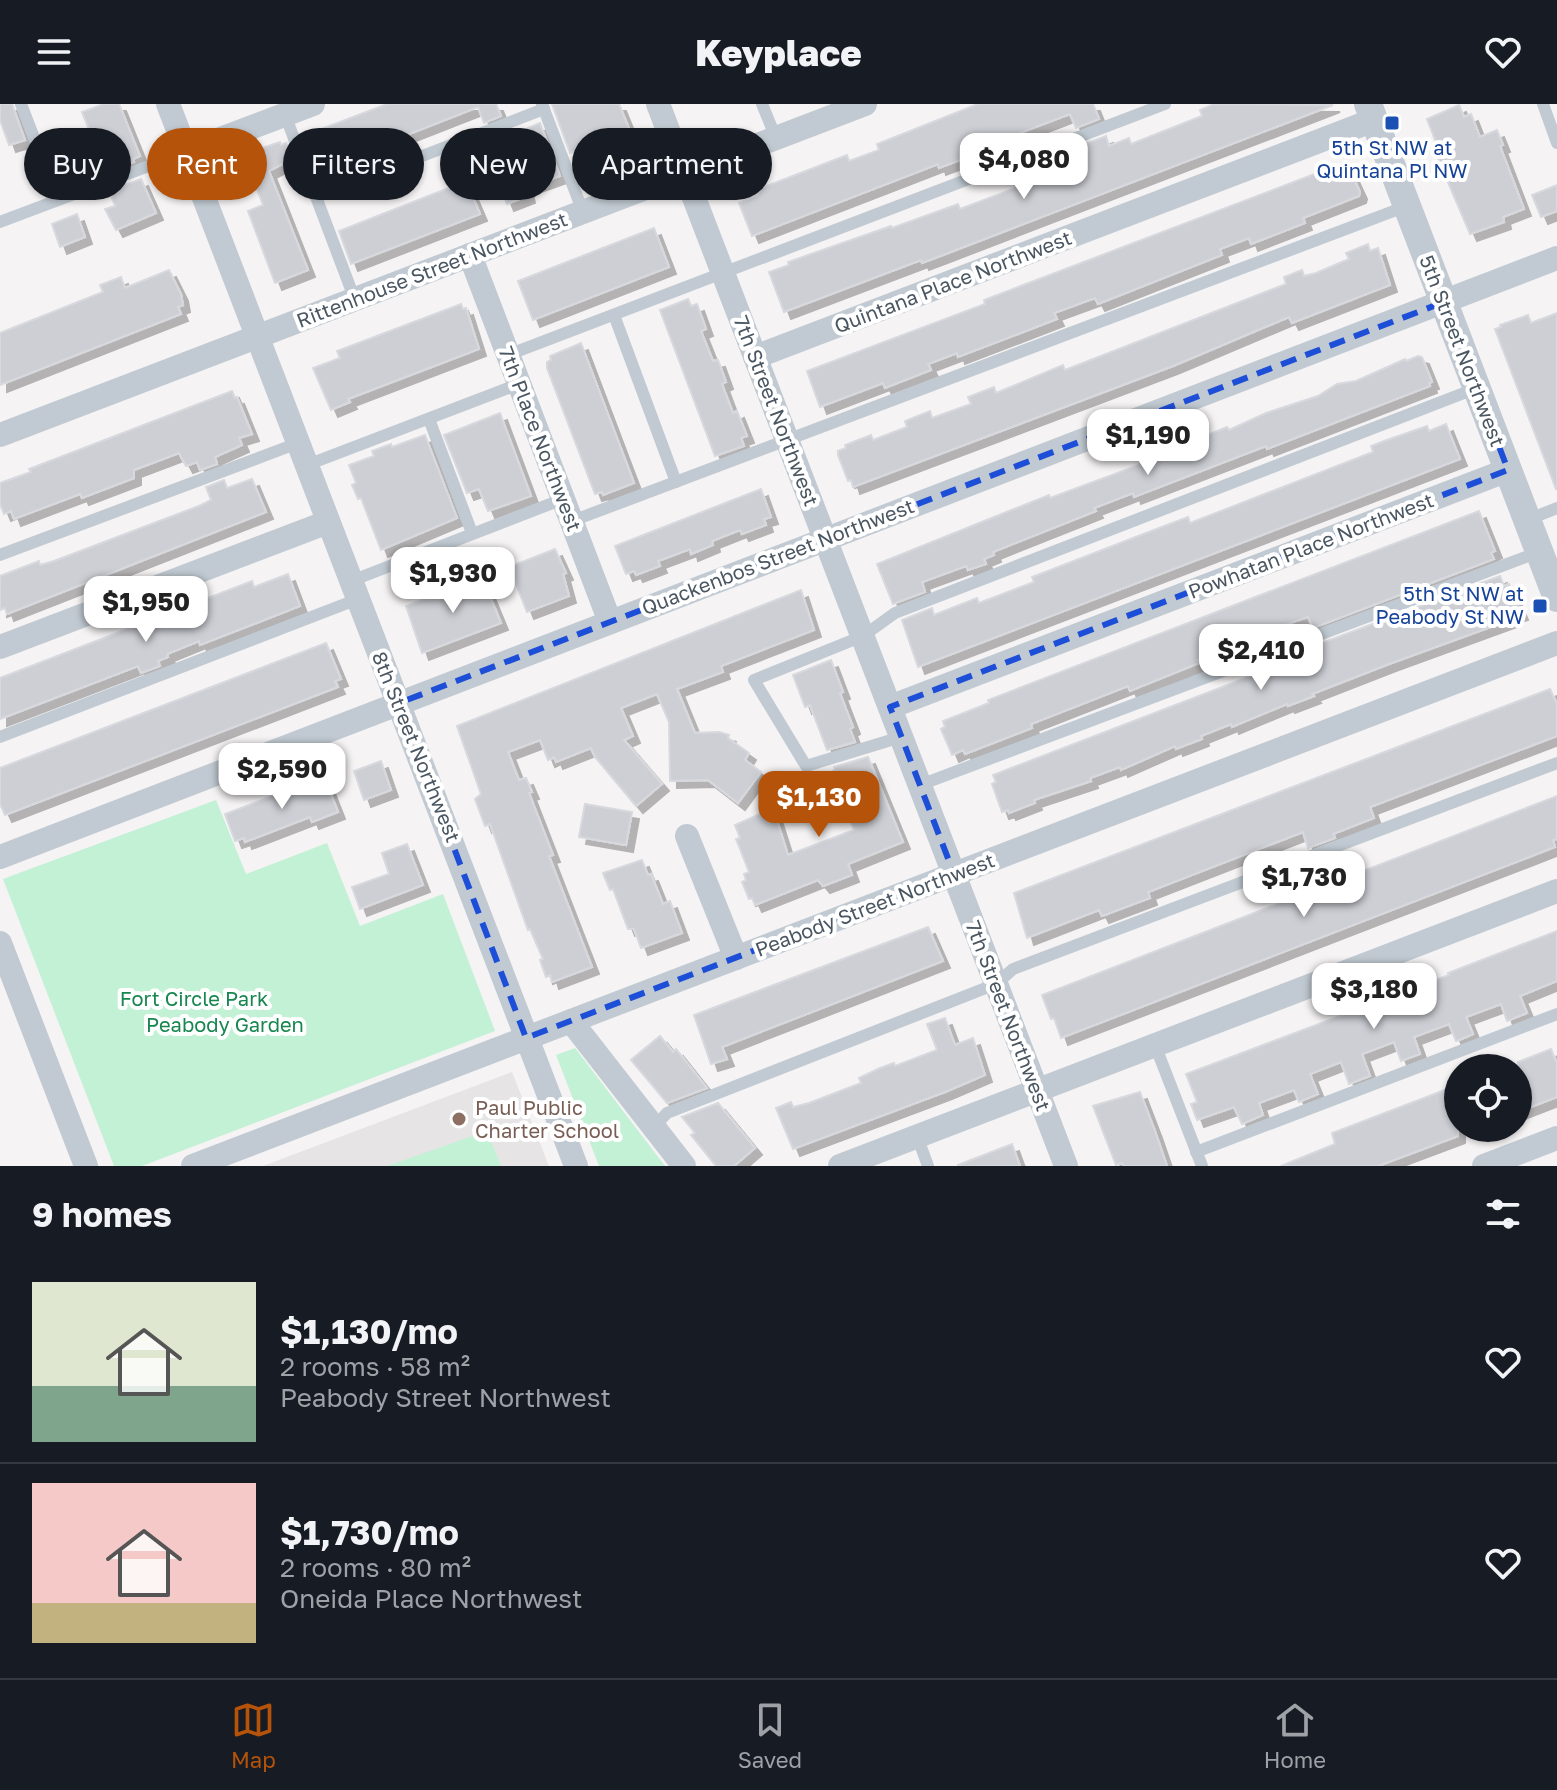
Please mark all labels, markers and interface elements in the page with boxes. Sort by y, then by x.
icon: menu [32,30,76,74]
icon: heart [1481,30,1525,74]
text: Keyplace [695,31,862,74]
marker: 5th St NW at Quintana Pl NW [1383,114,1401,132]
chip: Buy [24,128,131,200]
chip: Rent [147,128,267,200]
chip: Filters [283,128,424,200]
chip: New [440,128,556,200]
chip: Apartment [572,128,772,200]
pin: $4,080 [959,133,1089,201]
place label: 5th St NW at Quintana Pl NW [1316,135,1468,182]
text: $4,080 [978,143,1070,174]
street label: Rittenhouse Street Northwest [293,206,570,332]
street label: Quintana Place Northwest [831,225,1075,337]
street label: 5th Street Northwest [1415,252,1510,450]
street label: 7th Street Northwest [730,312,824,509]
street label: 7th Place Northwest [495,343,587,534]
pin: $1,190 [1083,409,1213,477]
text: $1,190 [1105,419,1191,450]
street label: Powhatan Place Northwest [1185,487,1437,603]
street label: Quackenbos Street Northwest [638,493,917,619]
pin: $1,930 [388,547,518,615]
text: $1,930 [409,557,497,588]
pin: $1,950 [81,576,211,644]
place label: 5th St NW at Peabody St NW [1376,581,1524,628]
text: $1,950 [102,586,190,617]
marker: 5th St NW at Peabody St NW [1531,597,1549,615]
pin: $2,410 [1196,624,1326,692]
text: $2,410 [1217,634,1305,665]
street label: 8th Street Northwest [368,648,466,845]
pin: $2,590 [217,743,347,811]
text: $2,590 [237,753,327,784]
pin: $1,130 [754,771,884,839]
text: $1,130 [776,781,862,812]
street label: Peabody Street Northwest [752,847,998,961]
pin: $1,730 [1239,851,1369,919]
text: $1,730 [1261,861,1347,892]
street label: 7th Street Northwest [962,917,1056,1114]
pin: $3,180 [1309,963,1439,1031]
text: $3,180 [1330,973,1418,1004]
park label: Fort Circle Park [120,986,268,1010]
park label: Peabody Garden [146,1012,304,1036]
map controls [1444,1054,1532,1142]
button: locate [1444,1054,1532,1142]
place label: Paul Public Charter School [475,1095,619,1142]
marker: Paul Public Charter School [450,1110,468,1128]
icon: filters [1481,1192,1525,1236]
text: 9 homes [32,1194,172,1234]
text: $1,130/mo [280,1311,458,1351]
icon: home [96,1314,192,1410]
icon: heart [1481,1340,1525,1384]
text: 2 rooms · 58 m² [280,1351,470,1382]
text: Peabody Street Northwest [280,1382,611,1413]
text: $1,730/mo [280,1512,459,1552]
icon: home [96,1515,192,1611]
icon: heart [1481,1541,1525,1585]
text: 2 rooms · 80 m² [280,1552,471,1583]
text: Oneida Place Northwest [280,1583,582,1614]
tab: Map [231,1698,276,1773]
tab: Saved [738,1698,802,1773]
tab: Home [1264,1698,1326,1773]

